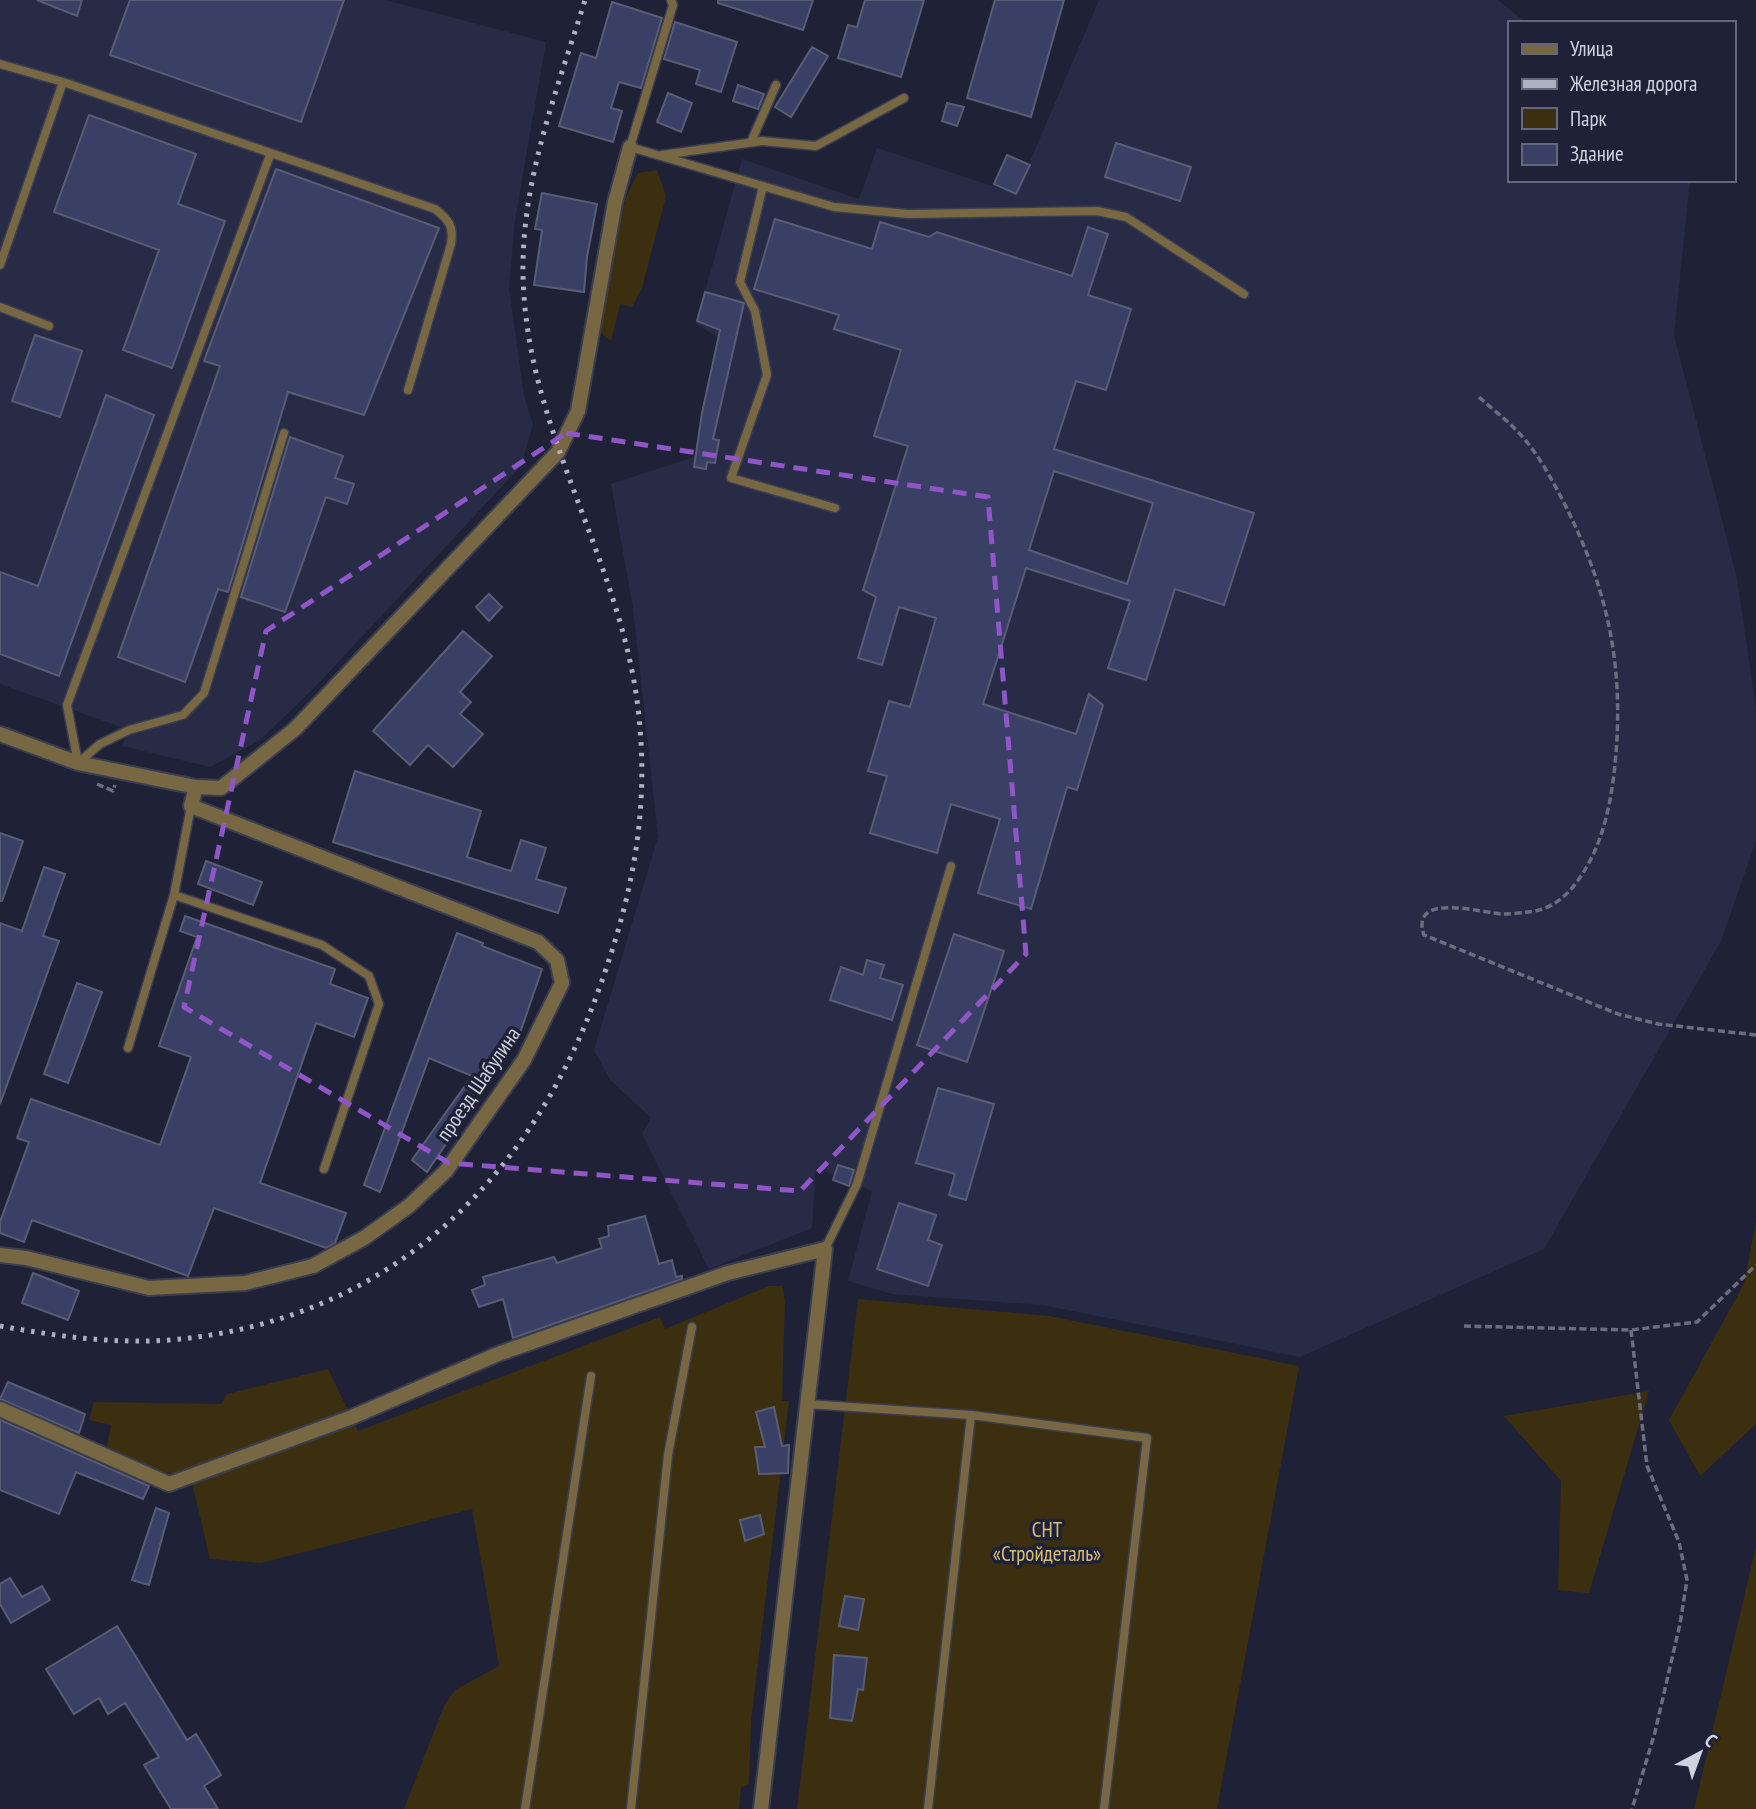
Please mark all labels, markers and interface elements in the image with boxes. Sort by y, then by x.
legend [1508,21,1735,182]
text: Улица [1570,35,1613,62]
text: Железная дорога [1569,70,1697,97]
text: Парк [1570,105,1607,132]
text: Здание [1570,140,1624,167]
street label: проезд Шабулина [430,1022,526,1146]
park label: СНТ «Стройдеталь» [993,1516,1101,1567]
north arrow [1665,1718,1735,1788]
text: С [1700,1728,1723,1752]

